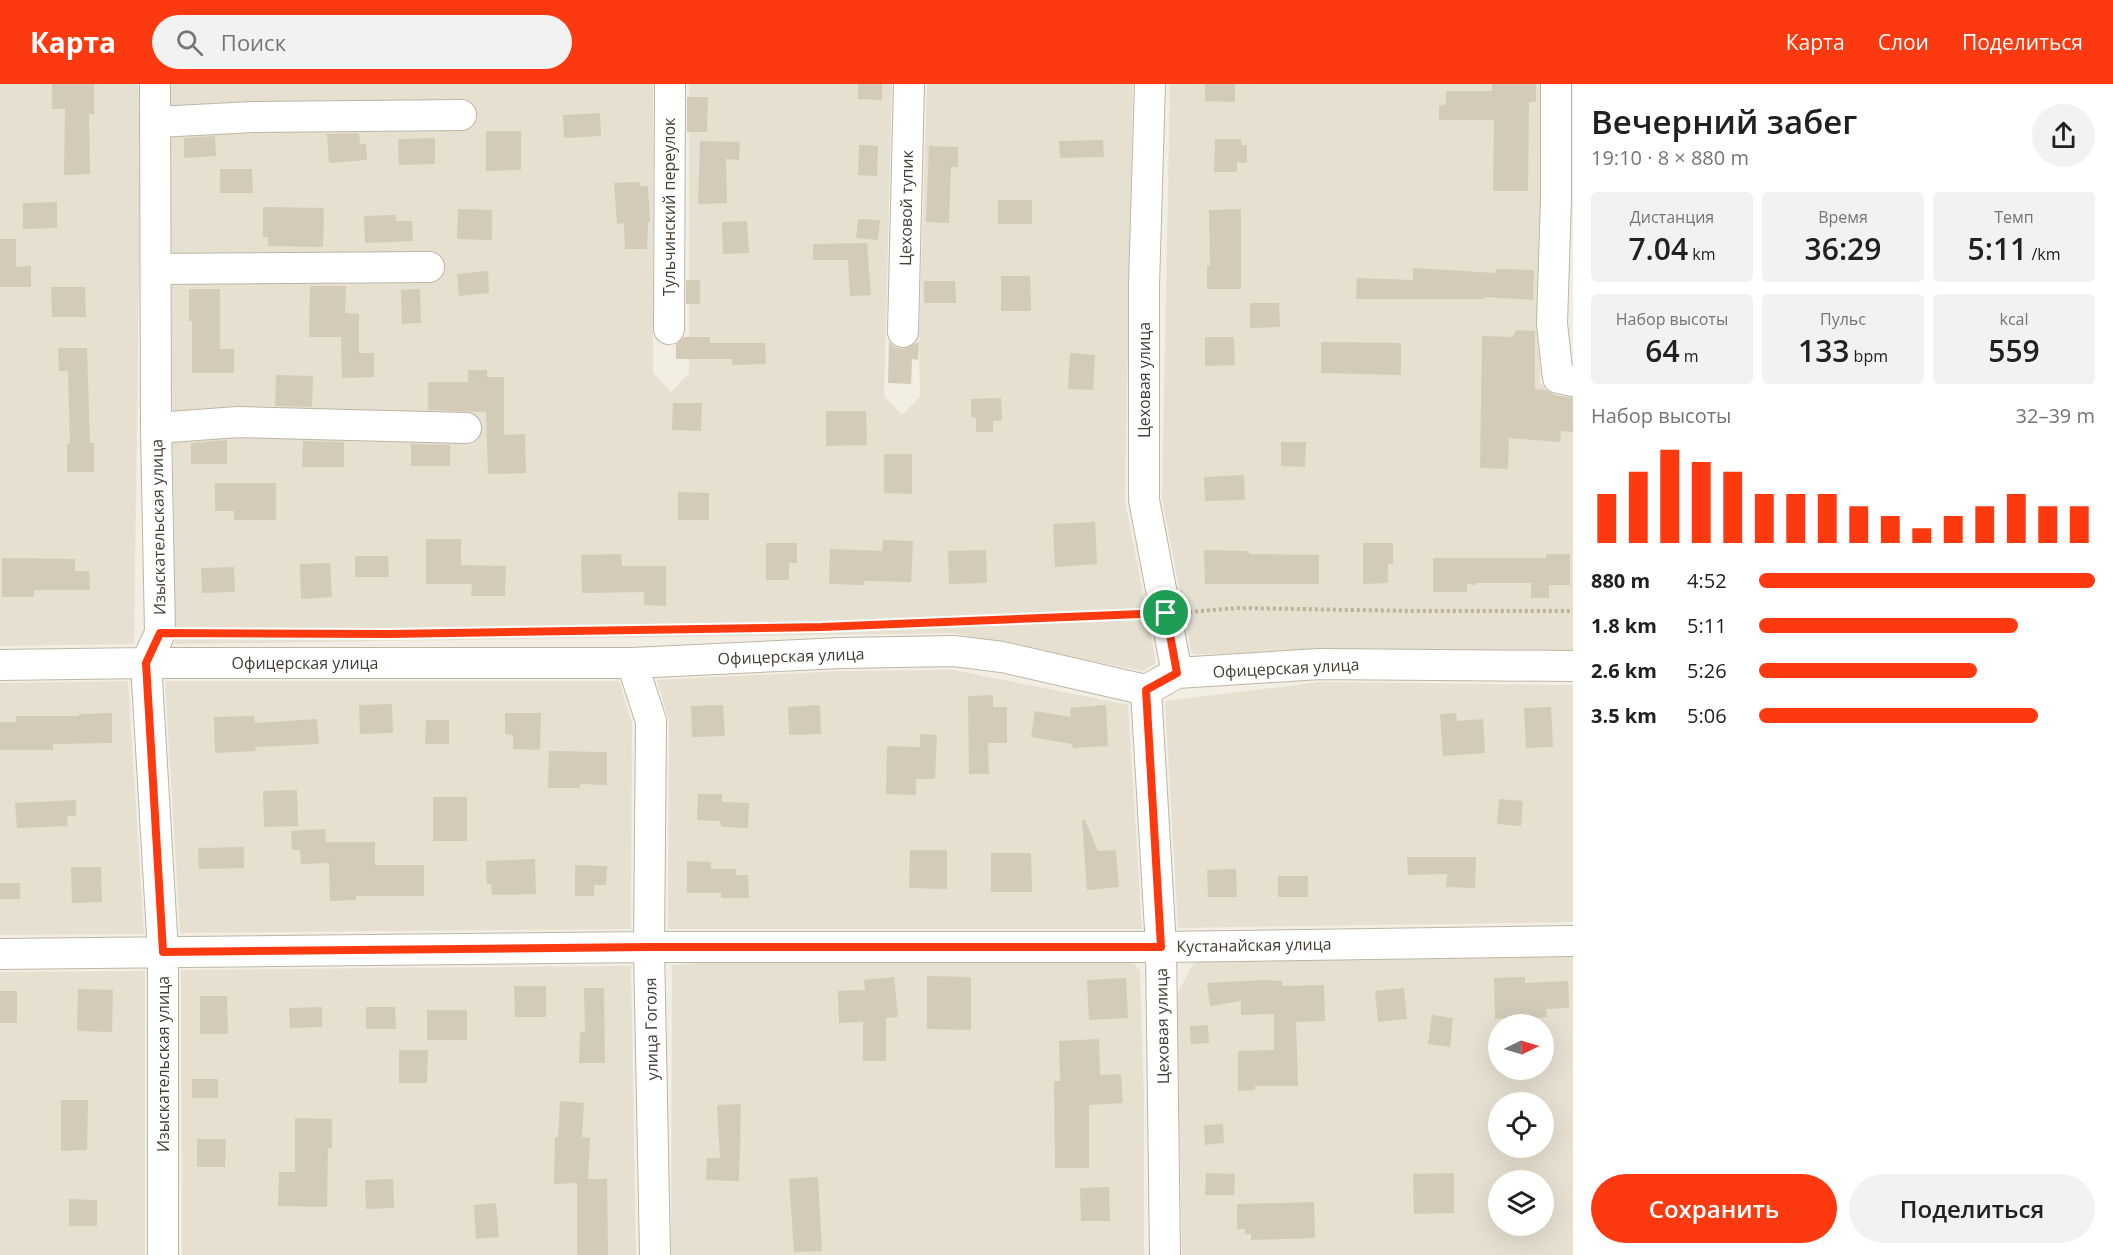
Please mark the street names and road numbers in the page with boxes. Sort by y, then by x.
street label: Тульчинский переулок [658,117,680,296]
street label: Цеховой тупик [894,149,918,266]
street label: Цеховая улица [1133,322,1155,438]
street label: Изыскательская улица [145,439,171,615]
street label: Офицерская улица [717,642,865,670]
street label: Офицерская улица [232,652,378,674]
street label: Офицерская улица [1212,653,1360,683]
street label: Кустанайская улица [1176,933,1332,957]
street label: Цеховая улица [1150,968,1174,1084]
street label: Изыскательская улица [152,976,174,1152]
street label: улица Гоголя [639,977,663,1081]

